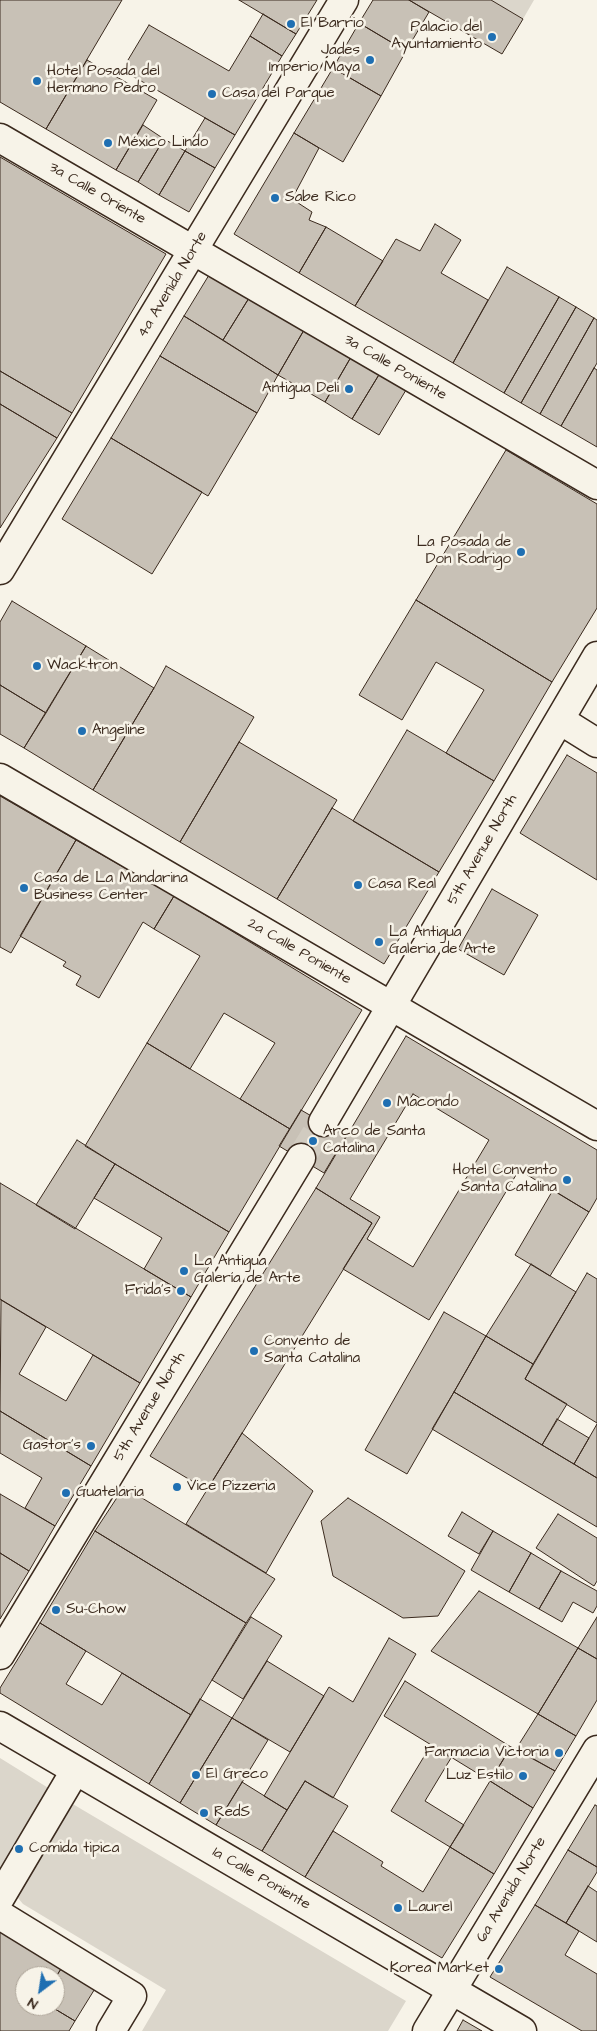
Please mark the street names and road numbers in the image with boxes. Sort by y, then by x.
street label: 3a Calle Oriente [45,159,149,229]
street label: 4a Avenida Norte [134,229,212,341]
street label: 3a Calle Poniente [340,331,450,405]
street label: 5th Avenue North [444,792,522,908]
street label: 2a Calle Poniente [244,915,354,989]
street label: 5th Avenue North [110,1349,190,1465]
street label: 6a Avenida Norte [473,1834,551,1946]
street label: 1a Calle Poniente [209,1844,313,1914]

